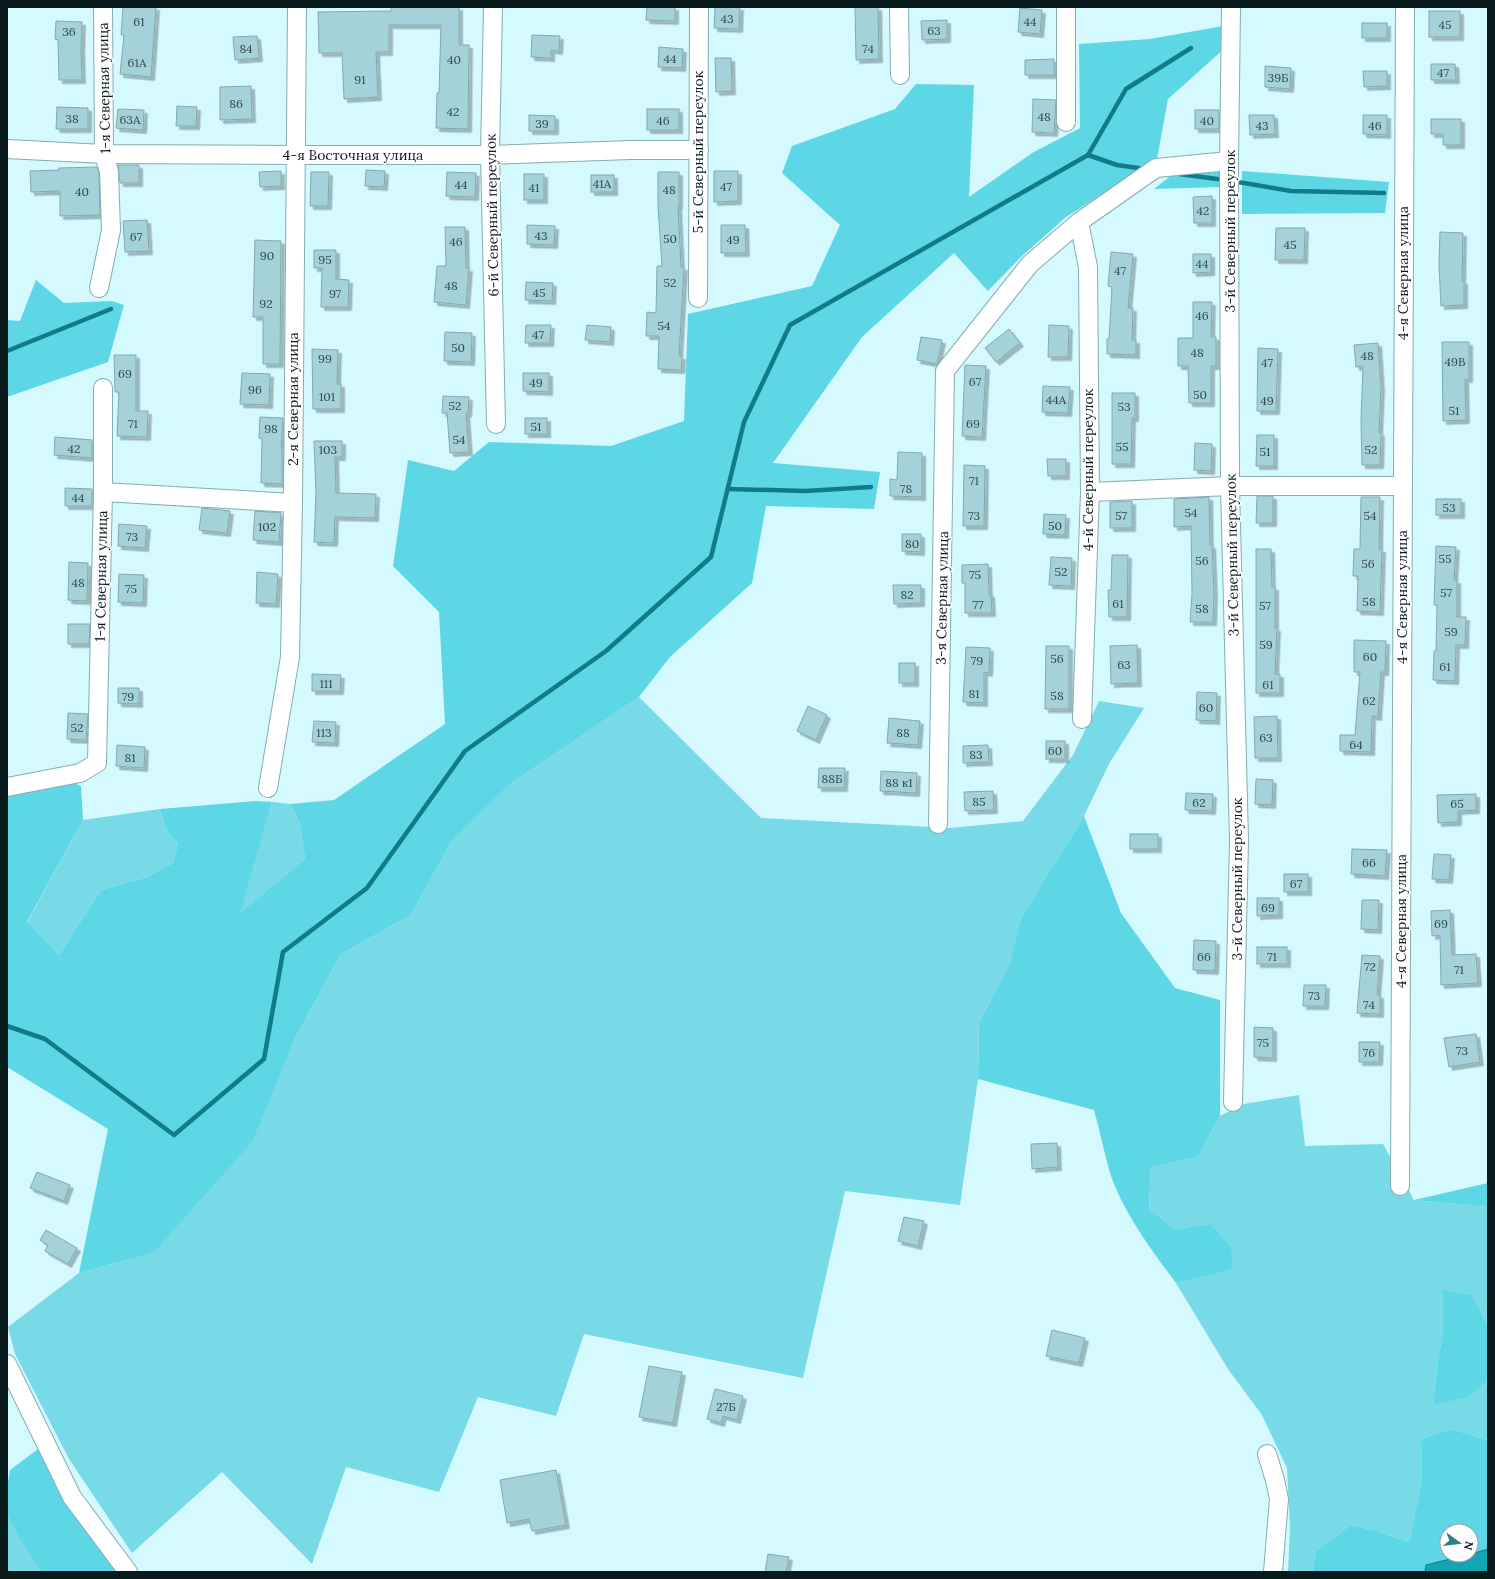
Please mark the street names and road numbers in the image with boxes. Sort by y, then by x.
street label: 1-я Северная улица [94,22,114,154]
street label: 5-й Северный переулок [689,70,707,233]
street label: 6-й Северный переулок [482,133,502,297]
street label: 4-я Восточная улица [283,146,423,164]
street label: 3-й Северный переулок [1221,149,1239,312]
street label: 4-я Северная улица [1394,206,1412,340]
street label: 2-я Северная улица [284,332,302,466]
street label: 4-й Северный переулок [1079,388,1097,551]
street label: 3-й Северный переулок [1222,473,1242,637]
street label: 1-я Северная улица [91,510,111,642]
street label: 4-я Северная улица [1393,530,1411,664]
street label: 3-я Северная улица [932,531,952,665]
street label: 3-й Северный переулок [1228,797,1246,960]
street label: 4-я Северная улица [1392,854,1410,988]

